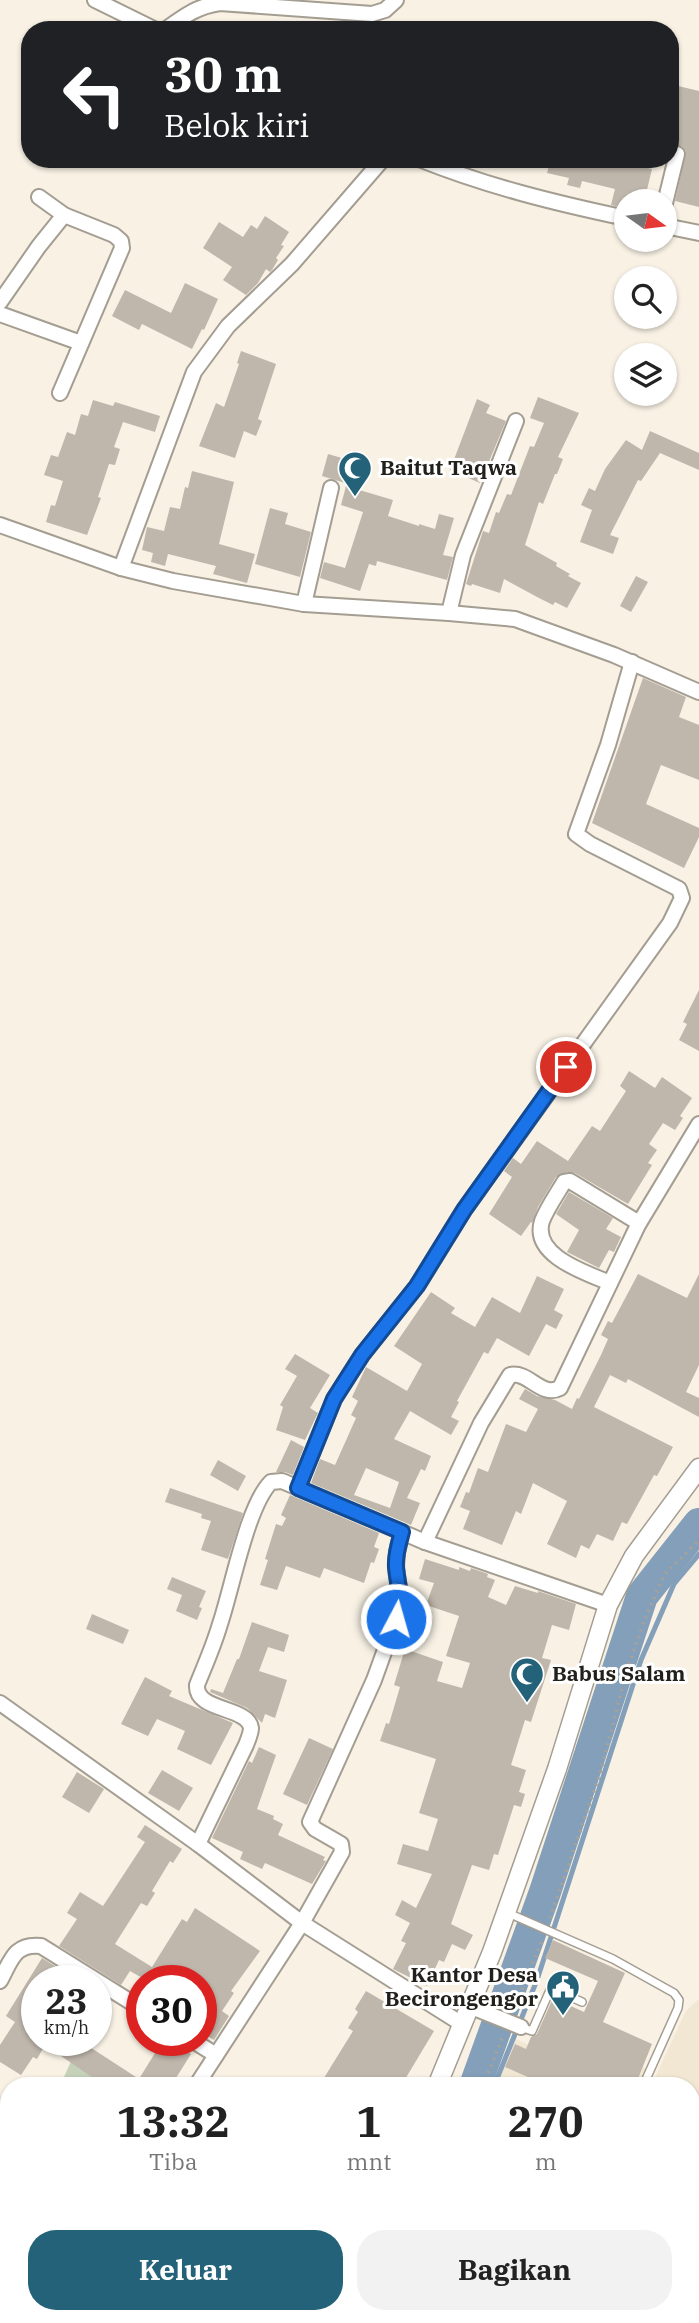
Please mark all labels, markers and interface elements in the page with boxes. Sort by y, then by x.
text: 30 m [164,42,282,105]
icon: left [49,49,140,140]
text: Belok kiri [164,104,309,146]
north arrow [614,189,677,252]
map controls [614,189,677,406]
button: search [614,266,677,329]
button: layers [614,343,677,406]
mosque icon: Baitut Taqwa [336,449,374,498]
place label: Baitut Taqwa [380,453,517,481]
pin [536,1037,596,1097]
icon: arrive [547,1048,585,1086]
position arrow [359,1582,433,1656]
mosque icon: Babus Salam [508,1655,546,1704]
place label: Babus Salam [552,1659,685,1687]
place label: Kantor Desa Becirongengor [385,1960,539,2012]
speed limit sign: 30 [126,1965,217,2056]
public building icon: Kantor Desa Becirongengor [544,1968,582,2017]
text: 23 [45,1978,88,2024]
text: km/h [44,2016,89,2039]
text: 13:32 [117,2094,230,2149]
text: 1 [356,2094,382,2149]
text: 270 [508,2094,583,2149]
text: Tiba [149,2146,198,2176]
text: mnt [347,2146,391,2176]
text: m [535,2146,557,2176]
button: Keluar [28,2230,343,2310]
button: Bagikan [357,2230,672,2310]

